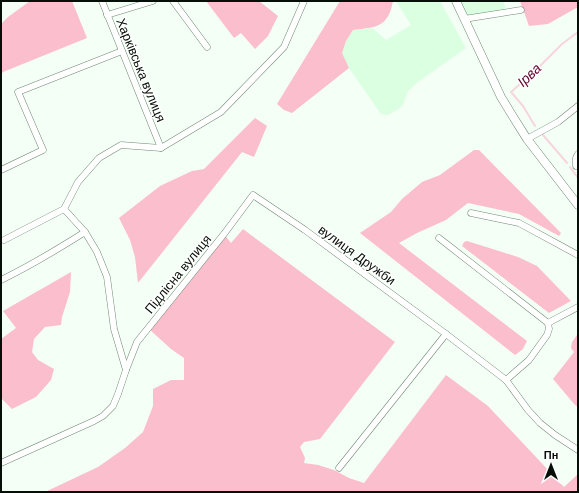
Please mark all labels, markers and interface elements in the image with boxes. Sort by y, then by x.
street label: Харківська вулиця [112,16,170,124]
water label: Ірва [513,59,545,91]
street label: вулиця Дружби [315,221,399,289]
street label: Підлісна вулиця [141,231,215,317]
north arrow [531,445,571,485]
text: Пн [544,448,558,462]

